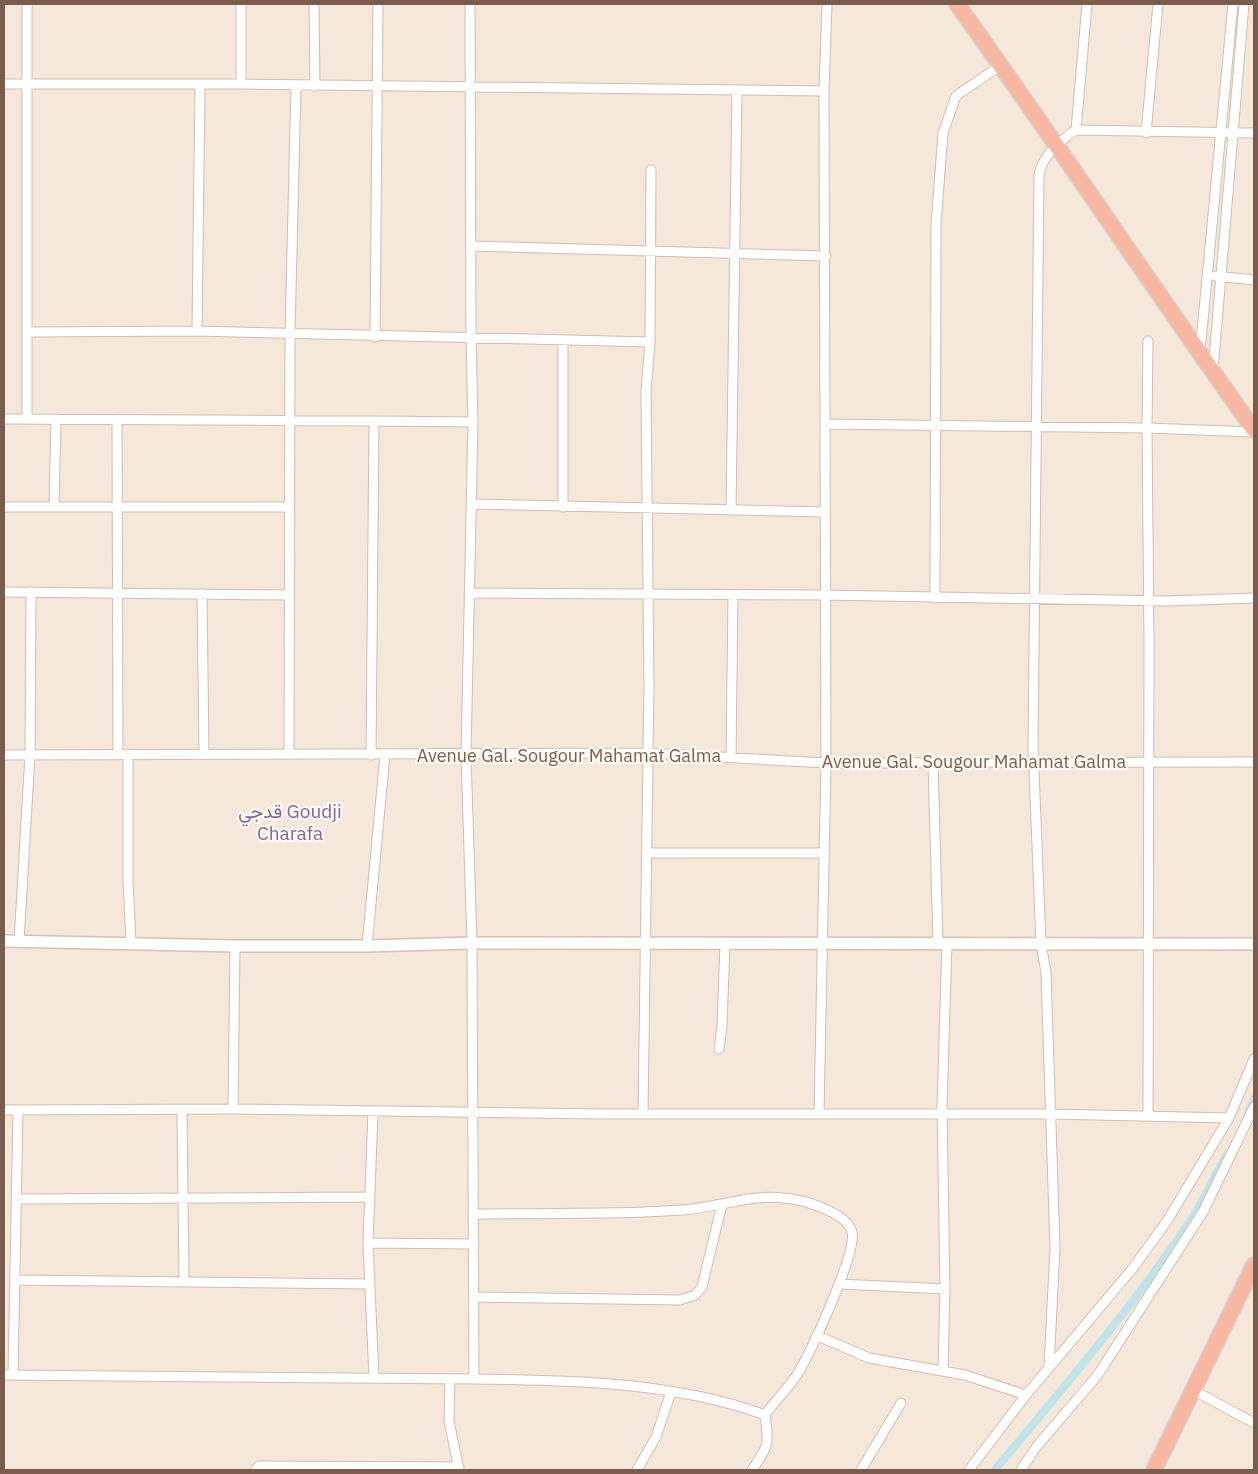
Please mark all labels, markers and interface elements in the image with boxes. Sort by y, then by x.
street label: Avenue Gal. Sougour Mahamat Galma [417,744,722,767]
street label: Avenue Gal. Sougour Mahamat Galma [822,750,1127,773]
district label: قدجي Goudji Charafa [238,799,342,845]

